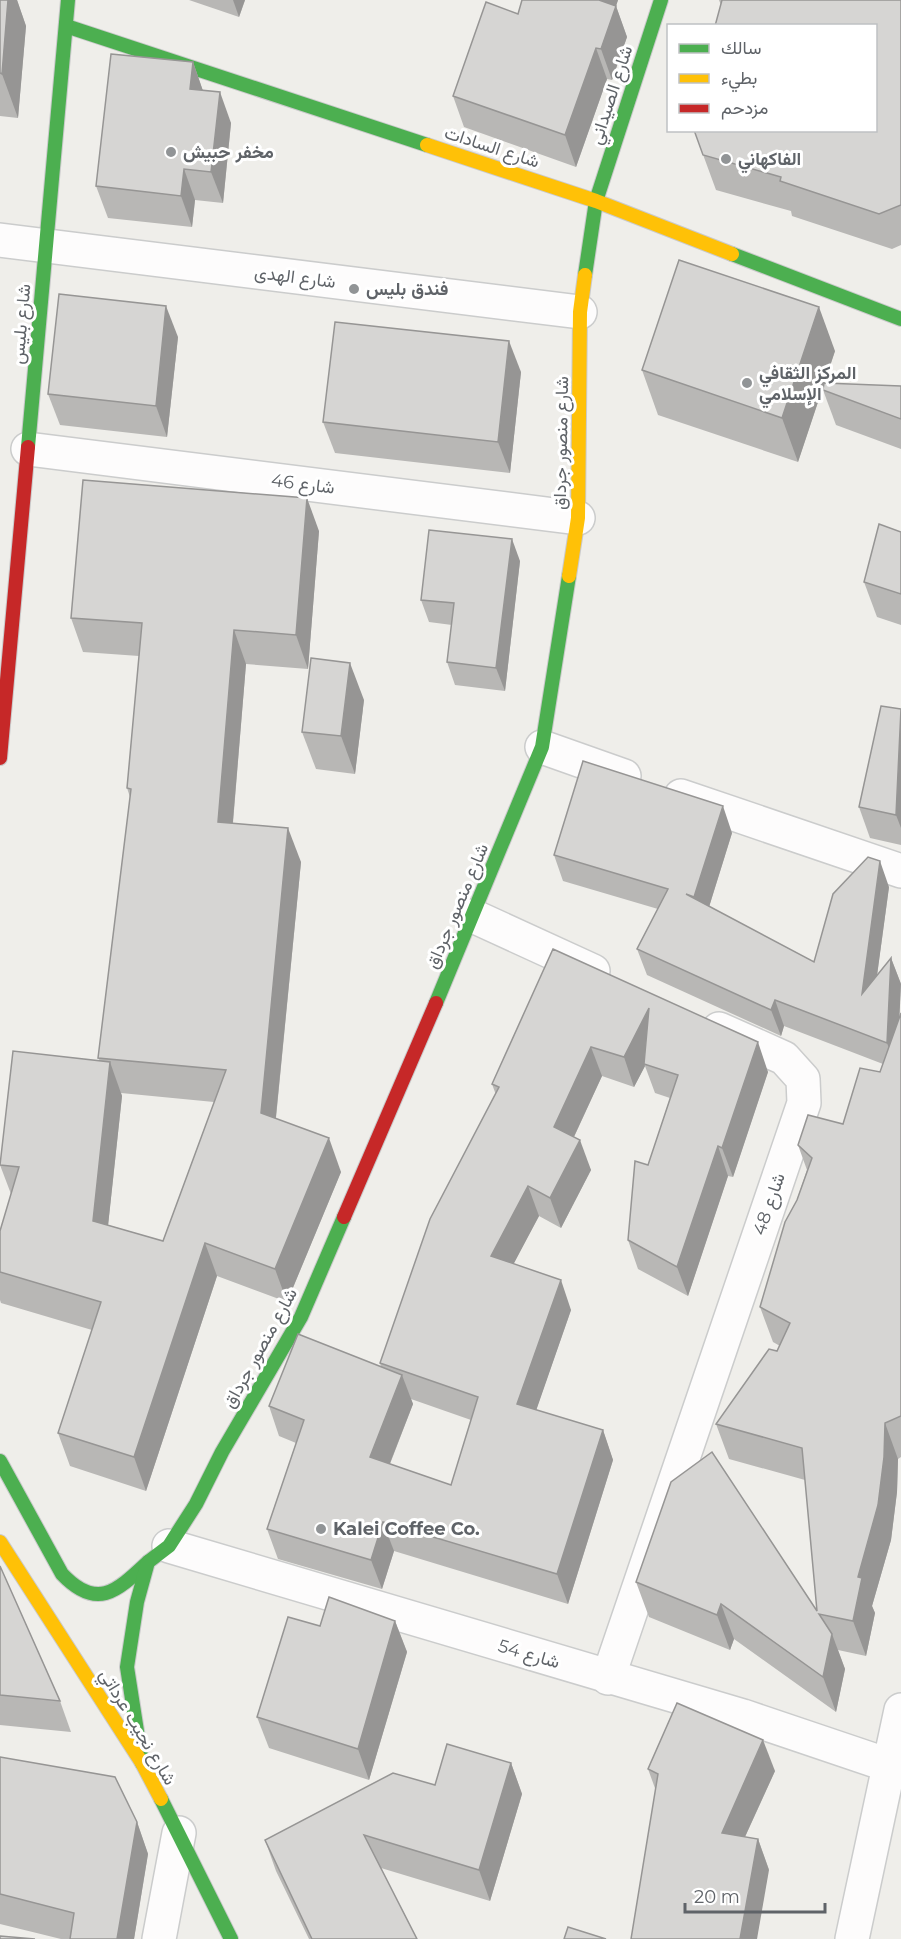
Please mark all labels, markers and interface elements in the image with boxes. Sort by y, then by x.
legend [667,24,877,132]
text: سالك [721,37,761,59]
street label: شارع الصيداني [585,43,641,149]
text: بطيء [721,67,757,93]
text: مزدحم [721,97,768,120]
street label: شارع السادات [441,121,542,174]
place label: مخفر حبيش [183,141,274,163]
marker: مخفر حبيش [164,145,178,159]
place label: الفاكهاني [738,148,801,174]
marker: الفاكهاني [719,152,733,166]
street label: شارع الهدى [253,261,337,294]
place label: فندق بليس [366,278,448,300]
marker: فندق بليس [347,282,361,296]
street label: شارع بليس [7,283,36,365]
place label: المركز الثقافي الإسلامي [759,362,856,409]
street label: شارع منصور جرداق [549,376,574,510]
marker: المركز الثقافي الإسلامي [740,376,754,390]
street label: شارع 46 [270,469,336,500]
street label: شارع منصور جرداق [421,840,494,972]
street label: شارع 48 [748,1170,791,1238]
street label: شارع منصور جرداق [218,1284,303,1412]
place label: Kalei Coffee Co. [333,1518,480,1540]
marker: Kalei Coffee Co. [314,1522,328,1536]
street label: شارع 54 [495,1635,562,1674]
street label: شارع نجيب عرداتي [91,1665,181,1791]
scale bar [685,1876,824,1914]
text: 20 m [694,1886,740,1908]

